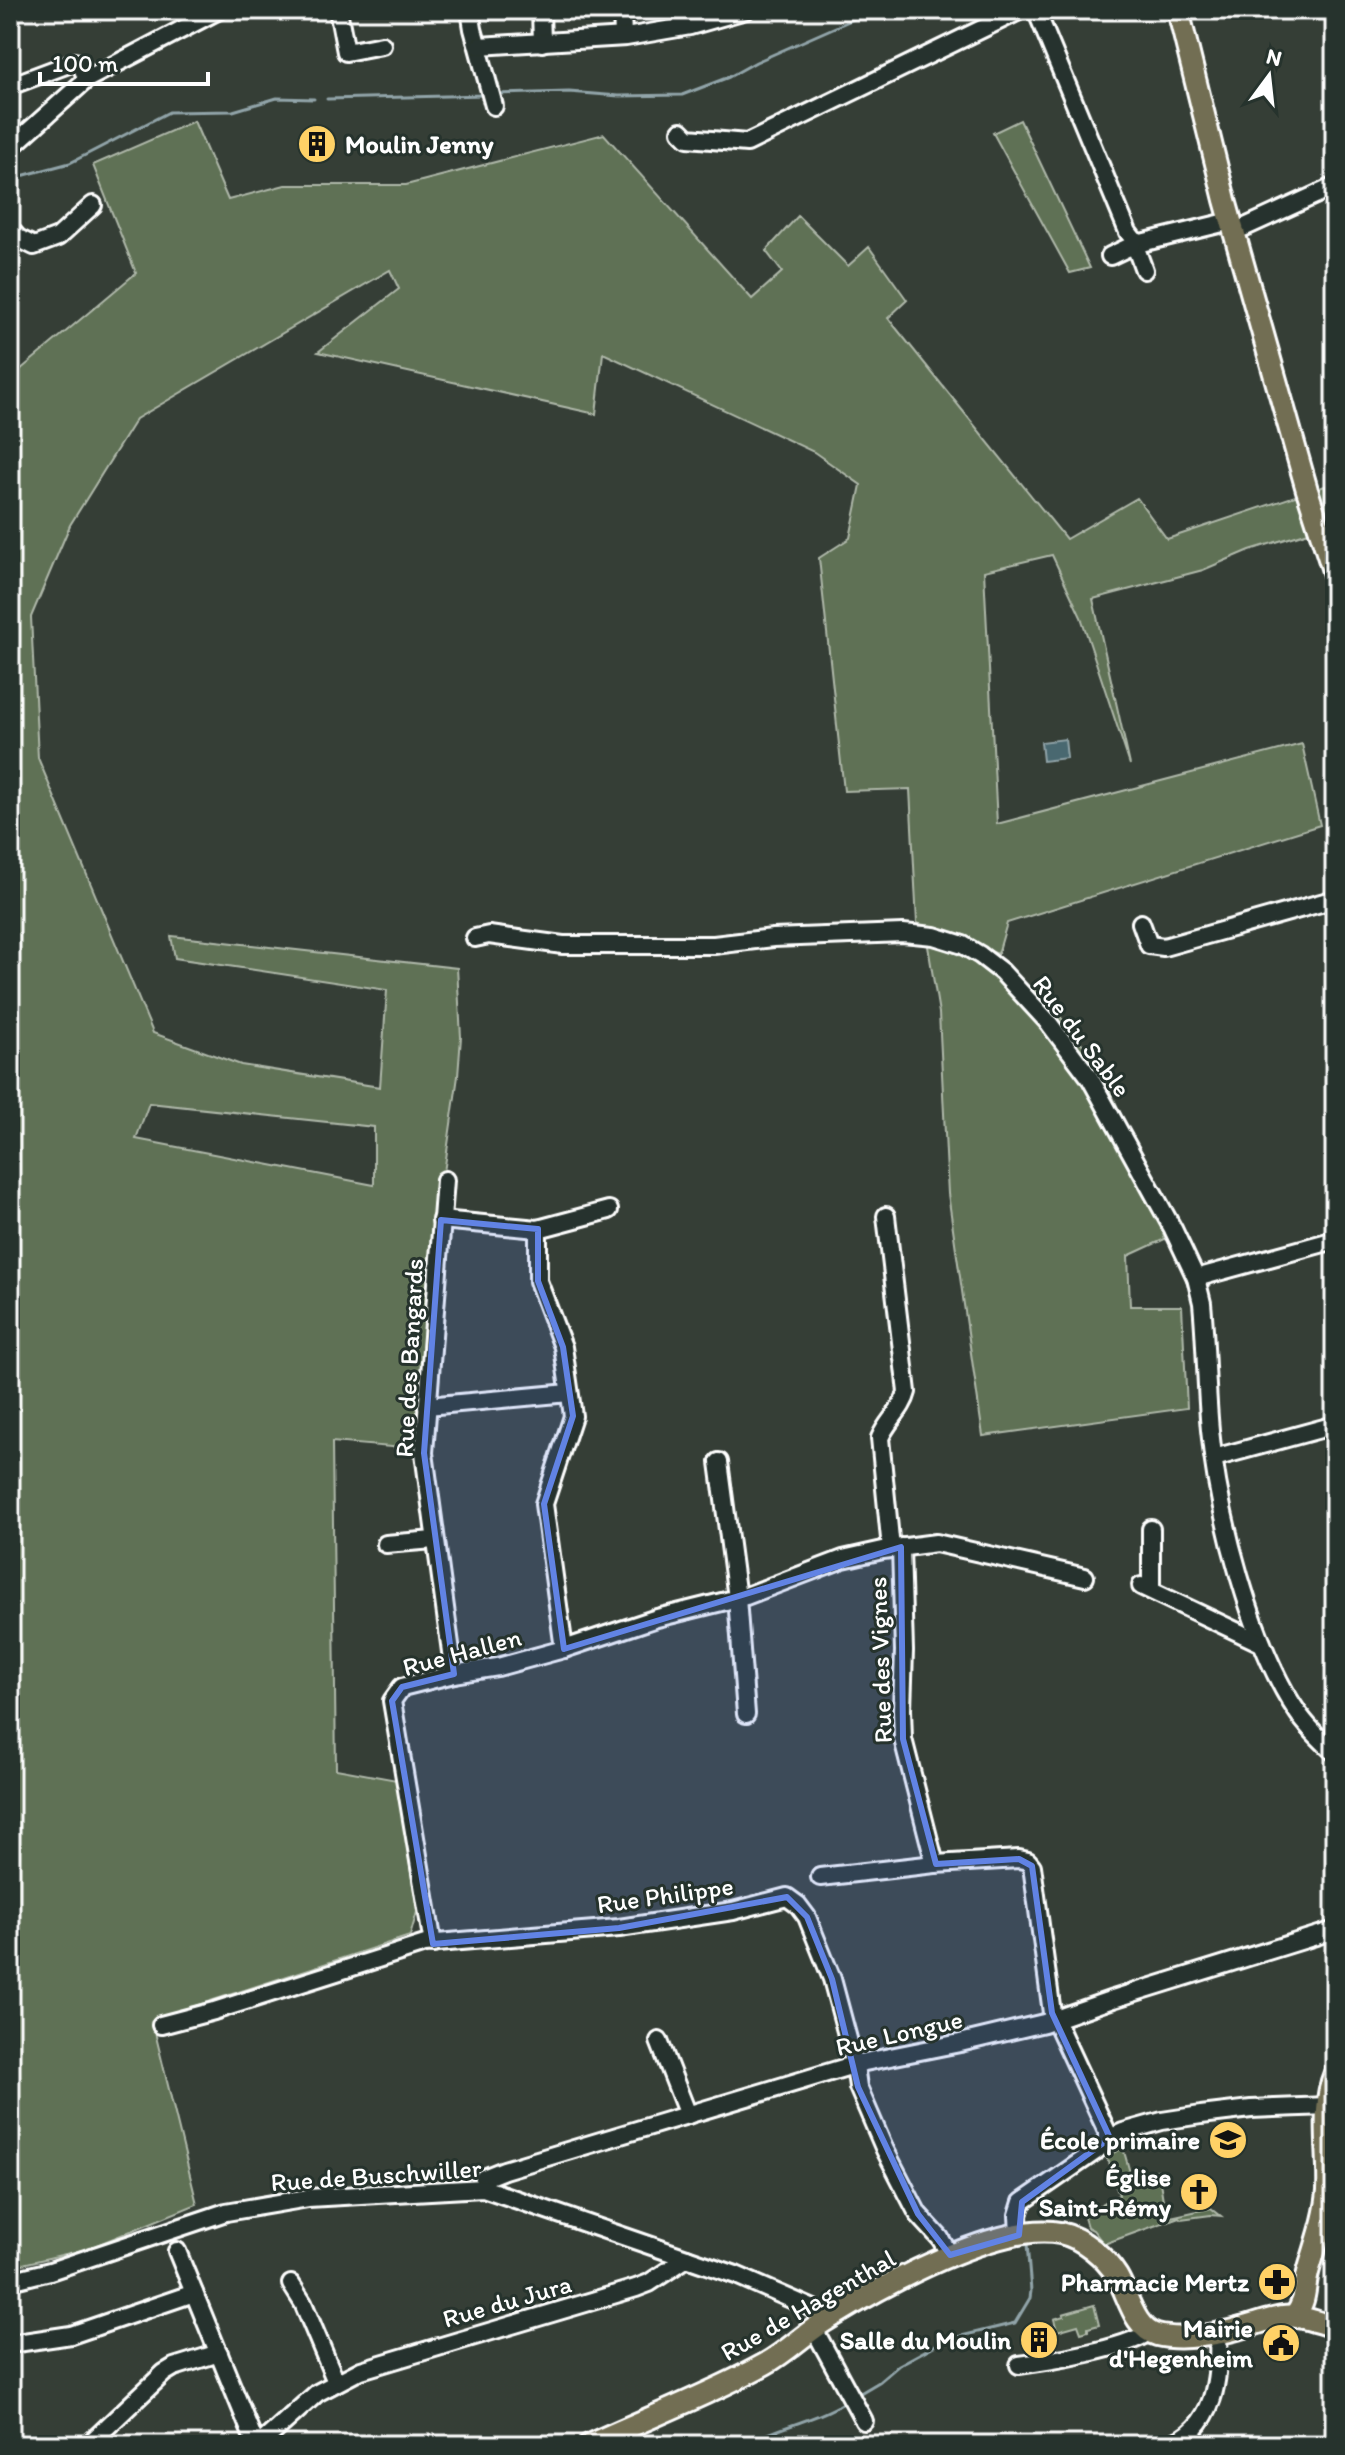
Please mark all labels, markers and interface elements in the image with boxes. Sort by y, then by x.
scale bar [40,36,208,86]
north arrow [1229,36,1309,116]
text: N [1263,42,1285,72]
text: 100 m [52,49,118,78]
building icon: Moulin Jenny [296,123,338,165]
place label: Moulin Jenny [345,128,494,160]
street label: Rue du Sable [1026,969,1138,1103]
street label: Rue des Bangards [388,1258,430,1458]
street label: Rue des Vignes [861,1576,899,1744]
street label: Rue Hallen [399,1621,525,1683]
street label: Rue Philippe [595,1870,735,1920]
street label: Rue Longue [832,2003,966,2063]
school or university icon: École primaire [1207,2119,1249,2161]
place label: École primaire [1040,2124,1200,2156]
street label: Rue de Buschwiller [269,2152,483,2198]
place label: Église Saint-Rémy [1039,2161,1172,2223]
church icon: Église Saint-Rémy [1178,2171,1220,2213]
street label: Rue de Hagenthal [715,2242,901,2368]
pharmacy icon: Pharmacie Mertz [1256,2261,1298,2303]
place label: Pharmacie Mertz [1061,2266,1250,2298]
street label: Rue du Jura [439,2267,575,2335]
place label: Mairie d'Hegenheim [1109,2312,1254,2374]
building icon: Salle du Moulin [1018,2319,1060,2361]
public building icon: Mairie d'Hegenheim [1260,2322,1302,2364]
place label: Salle du Moulin [840,2324,1011,2356]

